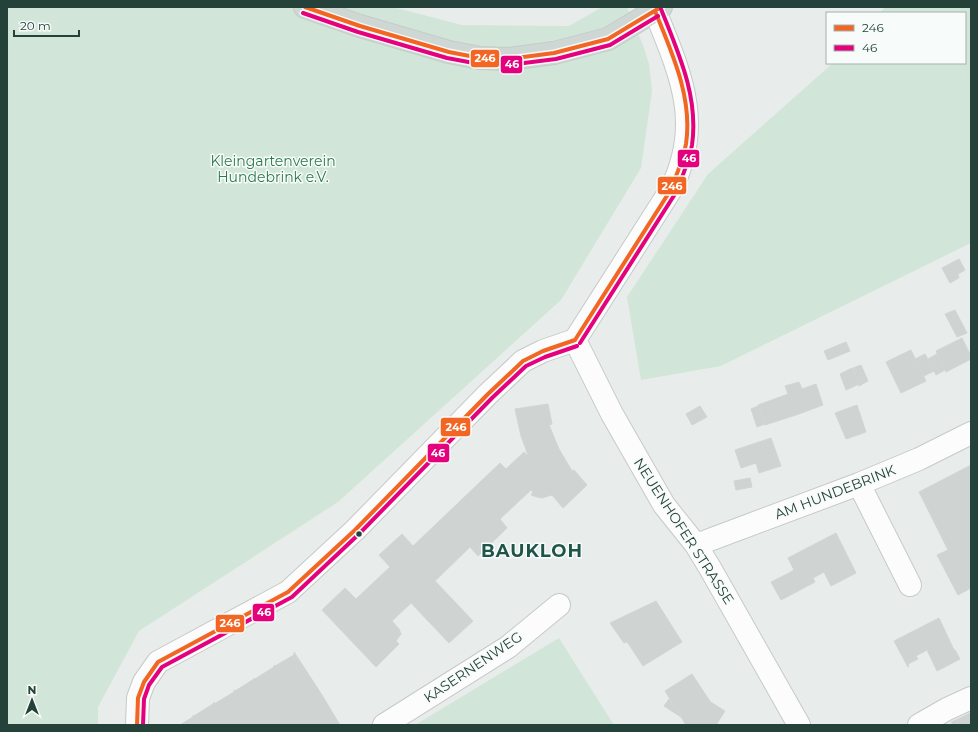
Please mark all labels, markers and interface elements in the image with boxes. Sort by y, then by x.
scale bar [14,12,79,38]
legend [826,12,966,64]
text: 20 m [20,18,51,33]
text: 246 [862,20,884,35]
text: 46 [862,40,877,55]
line badge: 246 [470,49,500,68]
text: 246 [475,51,495,65]
line badge: 46 [500,55,523,74]
text: 46 [505,57,519,71]
line badge: 46 [677,149,700,168]
text: 46 [682,151,696,165]
park label: Kleingartenverein Hundebrink e.V. [210,152,336,186]
line badge: 246 [657,176,687,195]
text: 246 [662,179,682,193]
line badge: 246 [440,417,471,437]
text: 246 [446,420,466,434]
line badge: 46 [427,443,450,463]
text: 46 [431,446,445,460]
street label: NEUENHOFER STRASSE [630,454,738,608]
street label: AM HUNDEBRINK [772,461,898,523]
unlabelled marker [354,529,364,539]
district label: BAUKLOH [481,540,583,562]
line badge: 46 [252,603,275,622]
text: 46 [257,605,271,619]
line badge: 246 [215,614,245,633]
text: 246 [220,616,240,630]
street label: KASERNENWEG [420,627,526,707]
north arrow [12,680,52,720]
text: N [28,683,36,697]

